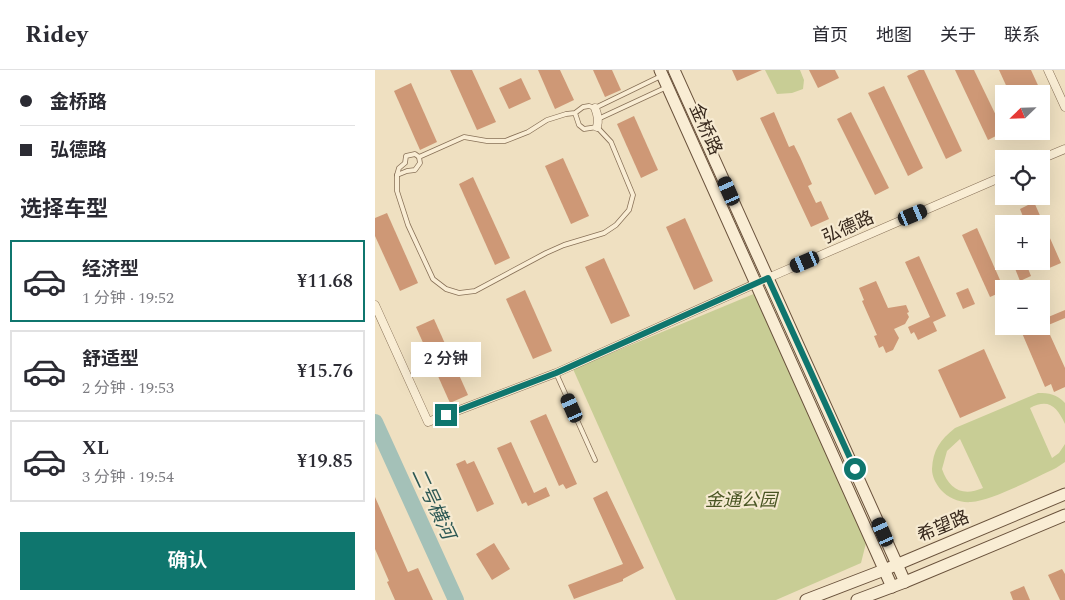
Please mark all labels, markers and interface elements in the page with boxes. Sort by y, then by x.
text: Ridey [25,17,88,53]
text: 首页 [812,22,848,49]
text: 地图 [876,22,912,49]
text: 关于 [940,22,976,49]
text: 联系 [1004,22,1040,49]
north arrow [995,85,1050,140]
map controls [995,85,1050,335]
text: 金桥路 [50,88,107,117]
street label: 金桥路 [682,99,729,159]
text: 弘德路 [50,136,107,165]
button: locate [995,150,1050,205]
car [716,174,741,208]
text: 选择车型 [20,193,108,226]
car [896,202,929,228]
street label: 弘德路 [818,204,878,251]
button: + [995,215,1050,270]
car [788,249,821,275]
text: 经济型 [82,255,139,284]
icon: car [22,259,67,304]
text: ¥11.68 [297,267,353,296]
button: − [995,280,1050,335]
text: 1 分钟 · 19:52 [82,286,174,310]
callout: 2 分钟 [411,342,481,378]
text: 舒适型 [82,345,139,374]
text: 2 分钟 [424,347,468,371]
icon: car [22,349,67,394]
text: ¥15.76 [297,357,353,386]
text: 2 分钟 · 19:53 [82,376,174,400]
car [559,391,584,425]
route end [435,404,457,426]
text: XL [82,434,109,463]
icon: car [22,439,67,484]
text: ¥19.85 [297,447,353,476]
route start [844,458,866,480]
water label: 二号横河 [403,463,464,548]
text: 3 分钟 · 19:54 [82,465,174,489]
park label: 金通公园 [705,487,780,514]
street label: 希望路 [913,503,973,549]
car [870,515,895,549]
button: 确认 [20,532,355,590]

